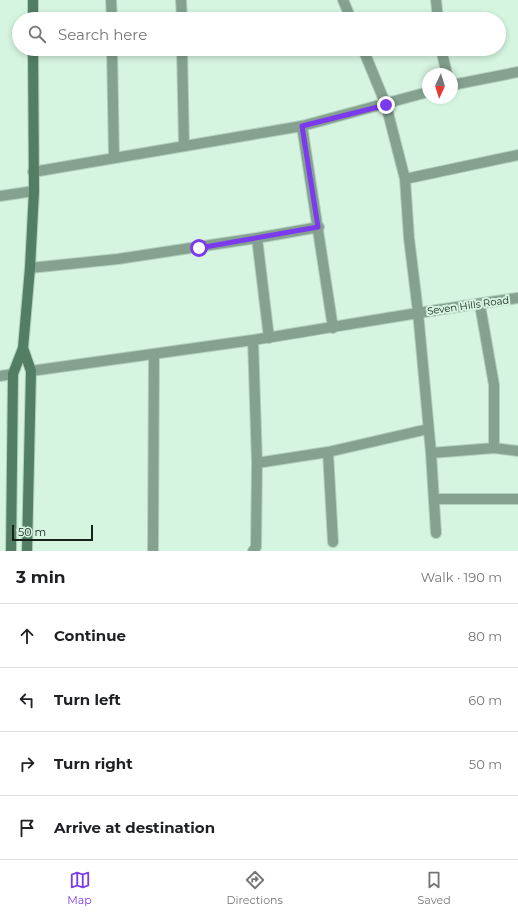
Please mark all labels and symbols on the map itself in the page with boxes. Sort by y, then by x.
north arrow [422,68,458,104]
route end [377,96,395,114]
route start [190,239,208,257]
street label: Seven Hills Road [426,293,510,318]
scale bar [12,523,93,542]

